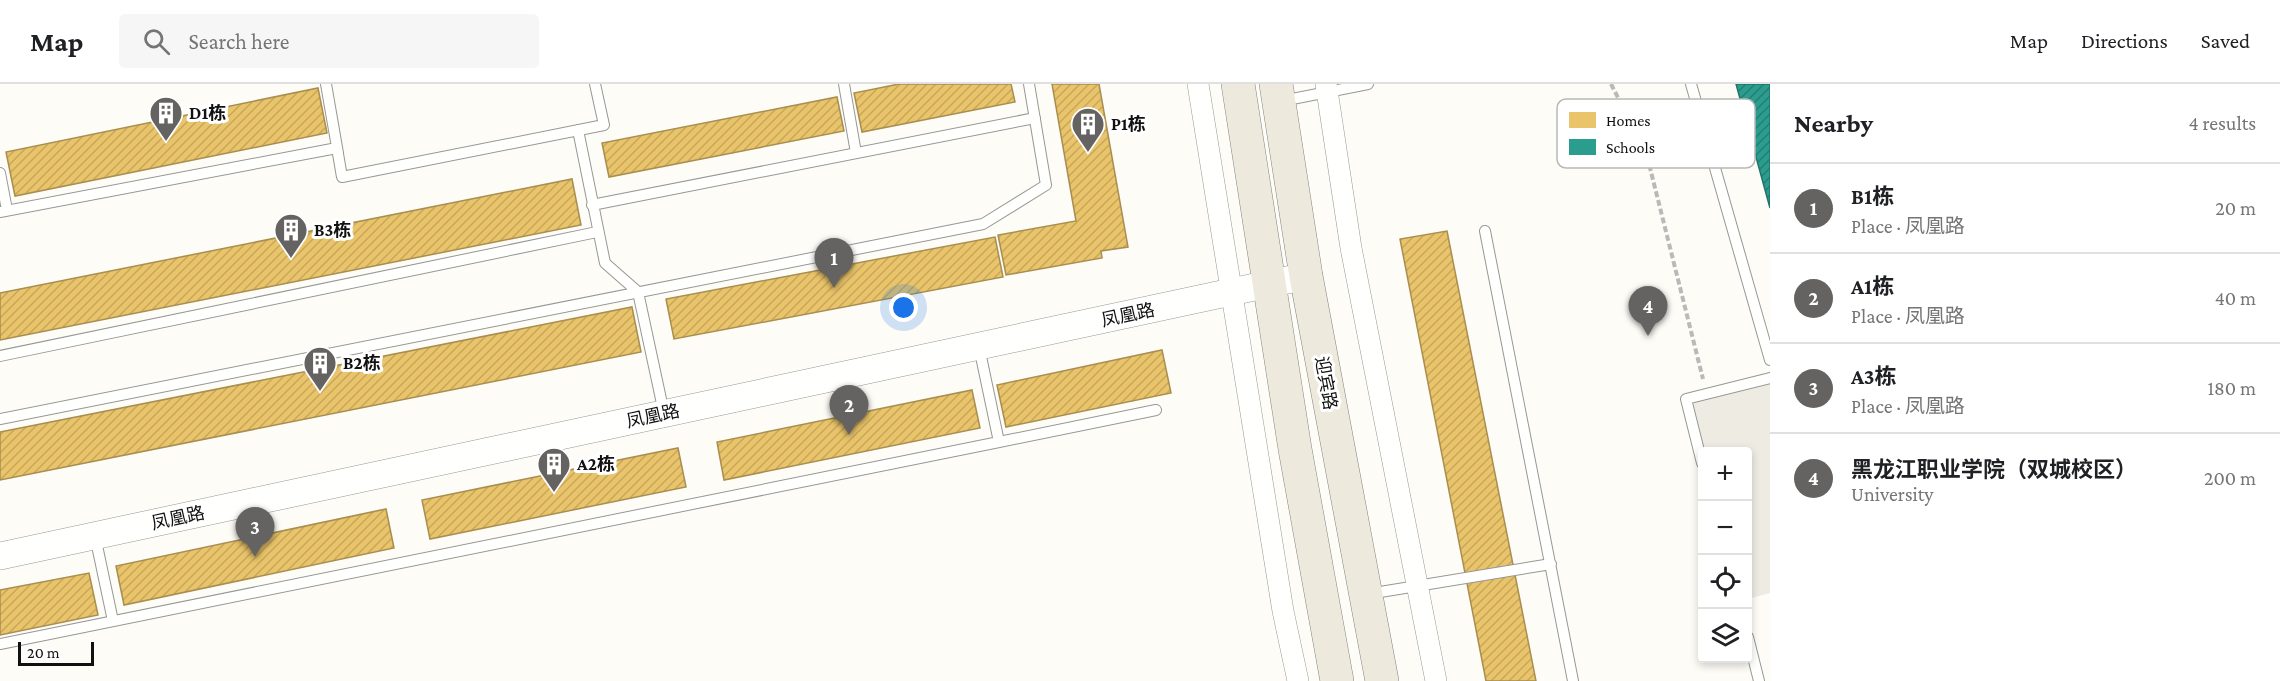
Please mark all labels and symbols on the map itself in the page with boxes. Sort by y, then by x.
building icon: D1栋 [148,95,184,142]
legend [1557,99,1755,168]
place label: D1栋 [189,103,226,123]
building icon: P1栋 [1070,106,1106,153]
text: Homes [1606,112,1651,129]
place label: P1栋 [1111,114,1146,134]
text: Schools [1606,139,1655,156]
building icon: B3栋 [273,212,309,259]
place label: B3栋 [314,220,351,240]
pin: 1 [814,238,854,288]
pin: 4 [1628,286,1668,336]
your location [889,293,918,322]
street label: 凤凰路 [1100,300,1156,330]
building icon: B2栋 [302,345,338,392]
place label: B2栋 [343,353,381,373]
street label: 迎宾路 [1311,355,1341,411]
pin: 2 [830,386,868,435]
street label: 凤凰路 [625,401,681,431]
building icon: A2栋 [536,446,572,493]
place label: A2栋 [576,454,615,474]
street label: 凤凰路 [150,503,206,533]
pin: 3 [236,508,274,557]
scale bar [18,639,94,666]

